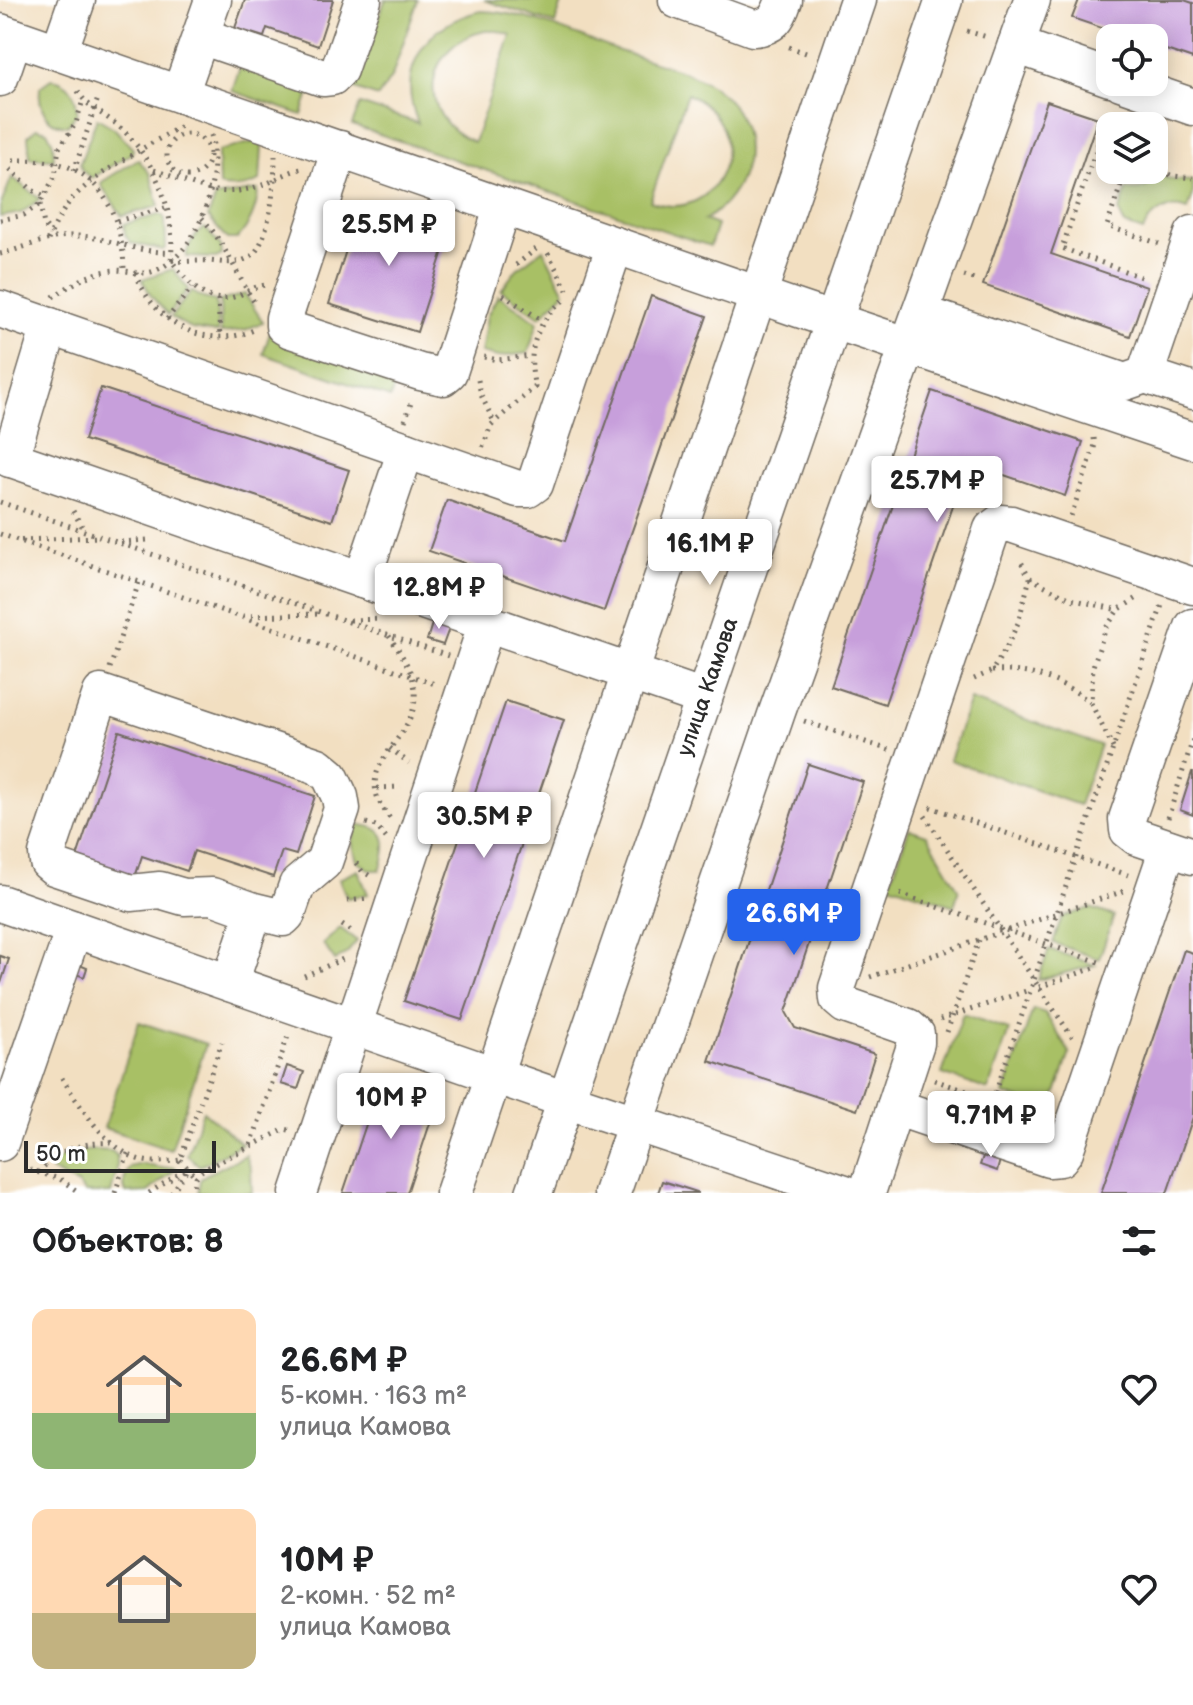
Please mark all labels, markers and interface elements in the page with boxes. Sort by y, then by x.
map controls [1096,24,1168,184]
button: locate [1096,24,1168,96]
button: layers [1096,112,1168,184]
pin: 25.5M ₽ [315,200,463,268]
text: 25.5M ₽ [341,210,437,241]
pin: 25.7M ₽ [863,456,1011,524]
text: 25.7M ₽ [889,466,985,497]
pin: 16.1M ₽ [636,519,784,587]
text: 16.1M ₽ [666,529,754,560]
pin: 12.8M ₽ [365,563,513,631]
text: 12.8M ₽ [393,573,485,604]
street label: улица Камова [672,614,744,760]
pin: 30.5M ₽ [410,792,558,860]
text: 30.5M ₽ [436,802,532,833]
pin: 26.6M ₽ [720,889,868,957]
text: 26.6M ₽ [745,899,843,930]
pin: 10M ₽ [335,1073,447,1141]
text: 10M ₽ [355,1083,427,1114]
pin: 9.71M ₽ [917,1091,1065,1159]
text: 9.71M ₽ [946,1101,1036,1132]
scale bar [24,1137,216,1173]
text: 50 m [36,1141,86,1168]
icon: filters [1117,1219,1161,1263]
text: Объектов: 8 [32,1221,224,1262]
text: 26.6M ₽ [280,1340,407,1381]
icon: home [96,1341,192,1437]
icon: heart [1117,1367,1161,1411]
text: 5-комн. · 163 m² [280,1381,467,1412]
text: улица Камова [280,1412,451,1443]
text: 10M ₽ [280,1540,374,1581]
icon: home [96,1541,192,1637]
icon: heart [1117,1567,1161,1611]
text: 2-комн. · 52 m² [280,1581,456,1612]
text: улица Камова [280,1612,451,1643]

